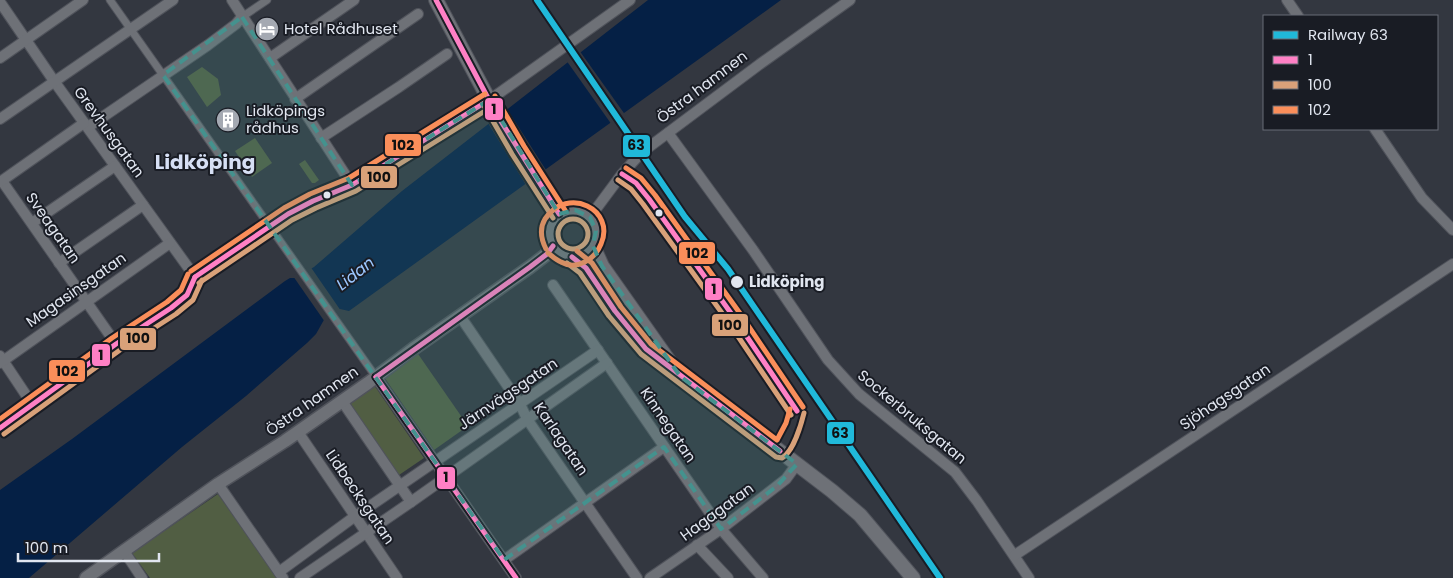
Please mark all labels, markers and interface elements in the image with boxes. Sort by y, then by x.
legend [1263,15,1438,130]
hotel icon: Hotel Rådhuset [254,16,280,42]
place label: Hotel Rådhuset [284,18,398,39]
text: Railway 63 [1308,24,1388,45]
street label: Östra hamnen [652,46,751,128]
text: 1 [1308,49,1313,70]
text: 100 [1308,74,1332,95]
street label: Grevhusgatan [69,82,149,181]
line badge: 1 [484,97,504,121]
text: 1 [491,99,497,119]
text: 102 [1308,99,1331,120]
place label: Lidköpings rådhus [246,100,325,138]
building icon: Lidköpings rådhus [215,107,241,133]
line badge: 102 [384,133,422,157]
line badge: 63 [622,134,651,158]
text: 102 [392,135,414,155]
text: 63 [627,135,645,155]
district label: Lidköping [155,148,255,176]
line badge: 100 [360,165,398,189]
text: 100 [367,167,391,187]
street label: Sveagatan [21,188,86,267]
unlabelled marker [322,190,332,200]
unlabelled marker [654,208,664,218]
line badge: 102 [678,241,716,265]
text: 102 [686,243,708,263]
street label: Magasinsgatan [21,247,130,332]
water label: Lidan [331,251,379,296]
place label: Lidköping [749,271,825,292]
marker: Lidköping [729,274,745,290]
line badge: 1 [704,277,723,301]
text: 1 [711,279,717,299]
line badge: 100 [711,313,749,337]
text: 100 [718,315,742,335]
line badge: 100 [119,327,157,351]
text: 100 [126,328,150,348]
line badge: 1 [91,343,111,367]
text: 1 [98,345,104,365]
street label: Järnvägsgatan [454,353,561,435]
street label: Sjöhagsgatan [1175,358,1274,435]
line badge: 102 [48,359,86,383]
text: 102 [56,361,78,381]
street label: Östra hamnen [261,361,362,440]
street label: Sockerbruksgatan [853,365,971,469]
street label: Kinnegatan [635,383,701,467]
street label: Karlagatan [529,398,594,479]
line badge: 63 [826,421,855,445]
text: 63 [831,423,849,443]
street label: Lidbecksgatan [321,445,400,548]
line badge: 1 [436,466,456,490]
text: 1 [443,467,449,487]
street label: Hagagatan [676,478,758,545]
scale bar [18,530,159,562]
text: 100 m [25,537,68,558]

